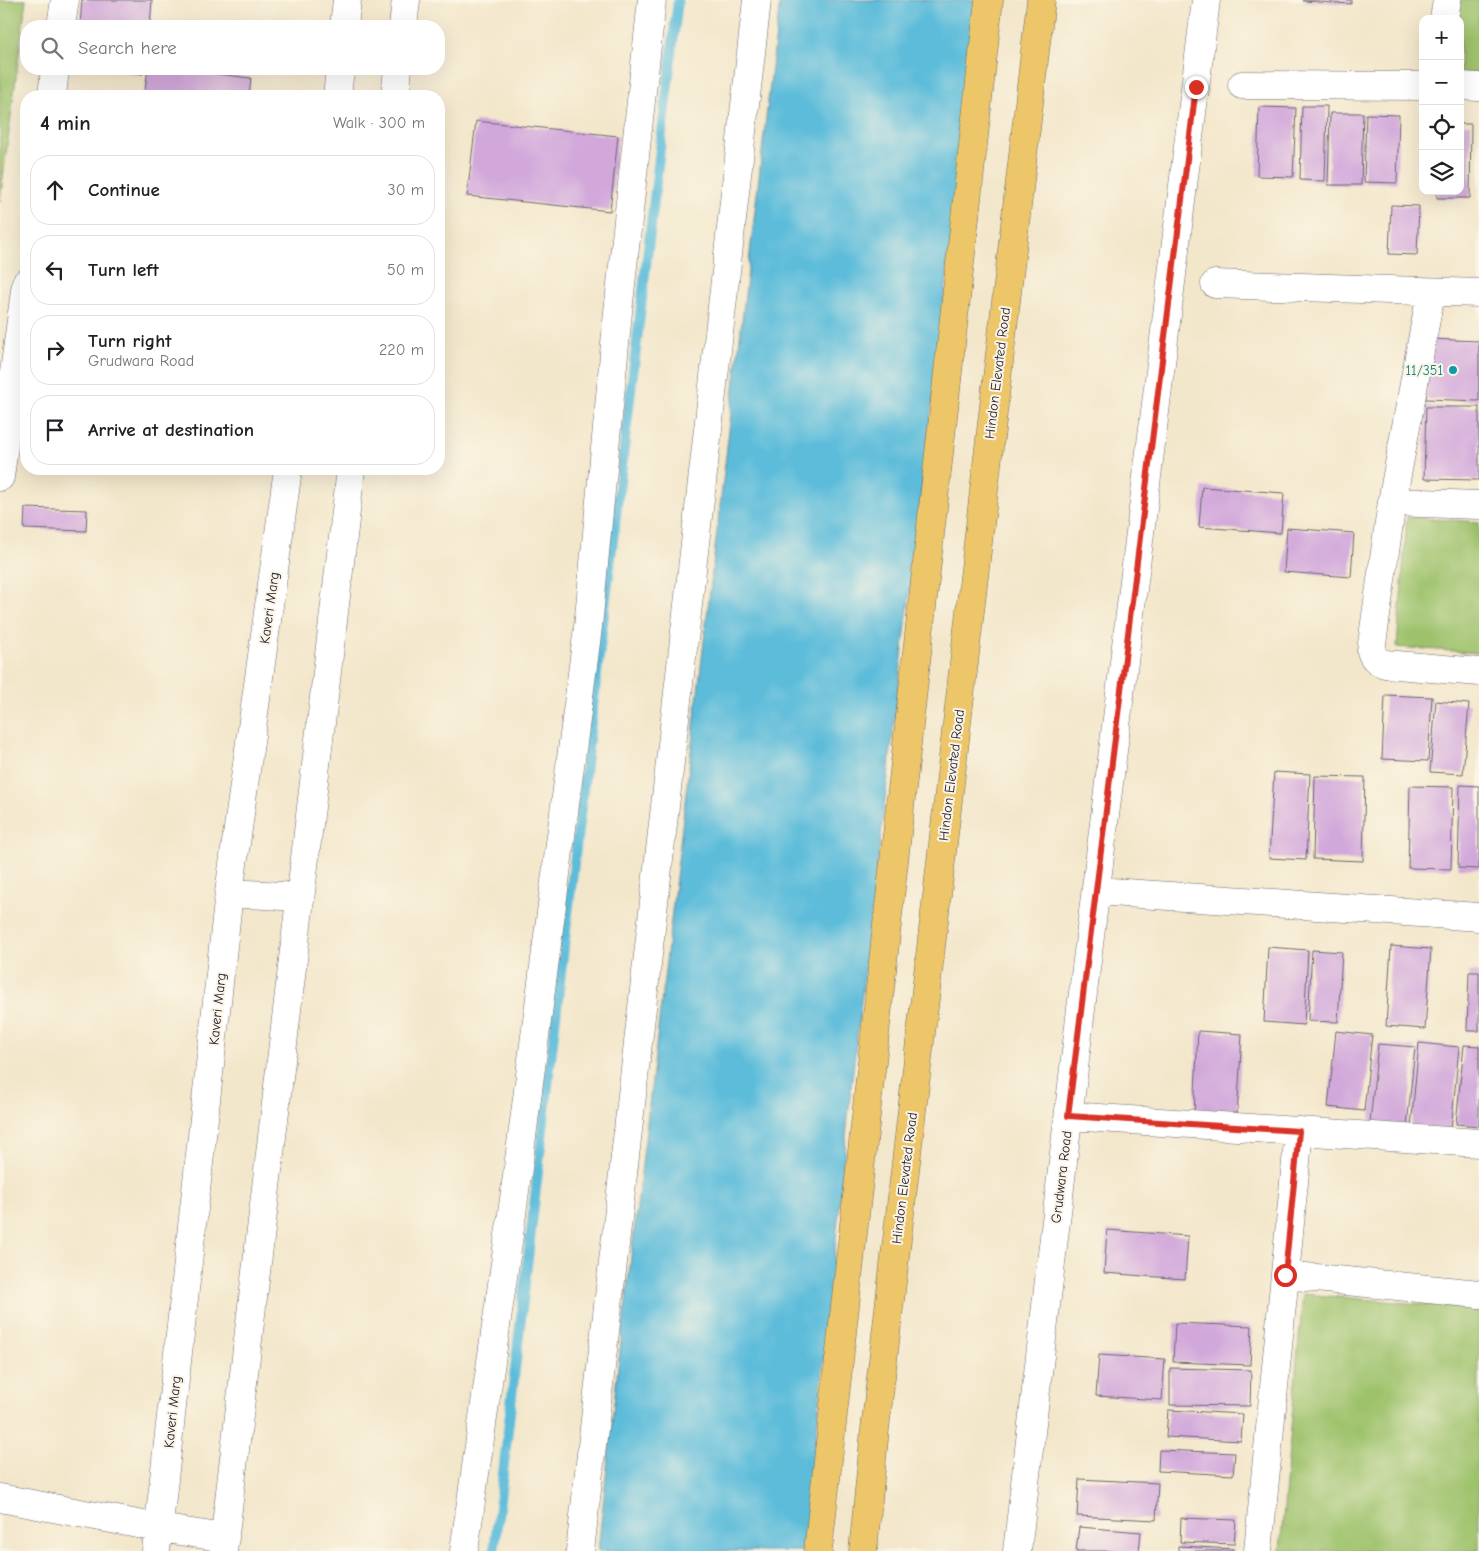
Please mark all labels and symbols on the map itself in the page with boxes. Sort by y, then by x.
route end [1185,76,1208,99]
street label: Hindon Elevated Road [981,306,1014,440]
place label: 11/351 [1406,362,1443,379]
marker: 11/351 [1447,364,1459,376]
street label: Kaveri Marg [256,571,283,645]
street label: Hindon Elevated Road [935,708,968,842]
street label: Kaveri Marg [205,972,230,1046]
street label: Hindon Elevated Road [888,1111,921,1245]
street label: Grudwara Road [1047,1130,1076,1224]
route start [1274,1264,1297,1287]
street label: Kaveri Marg [160,1375,185,1449]

